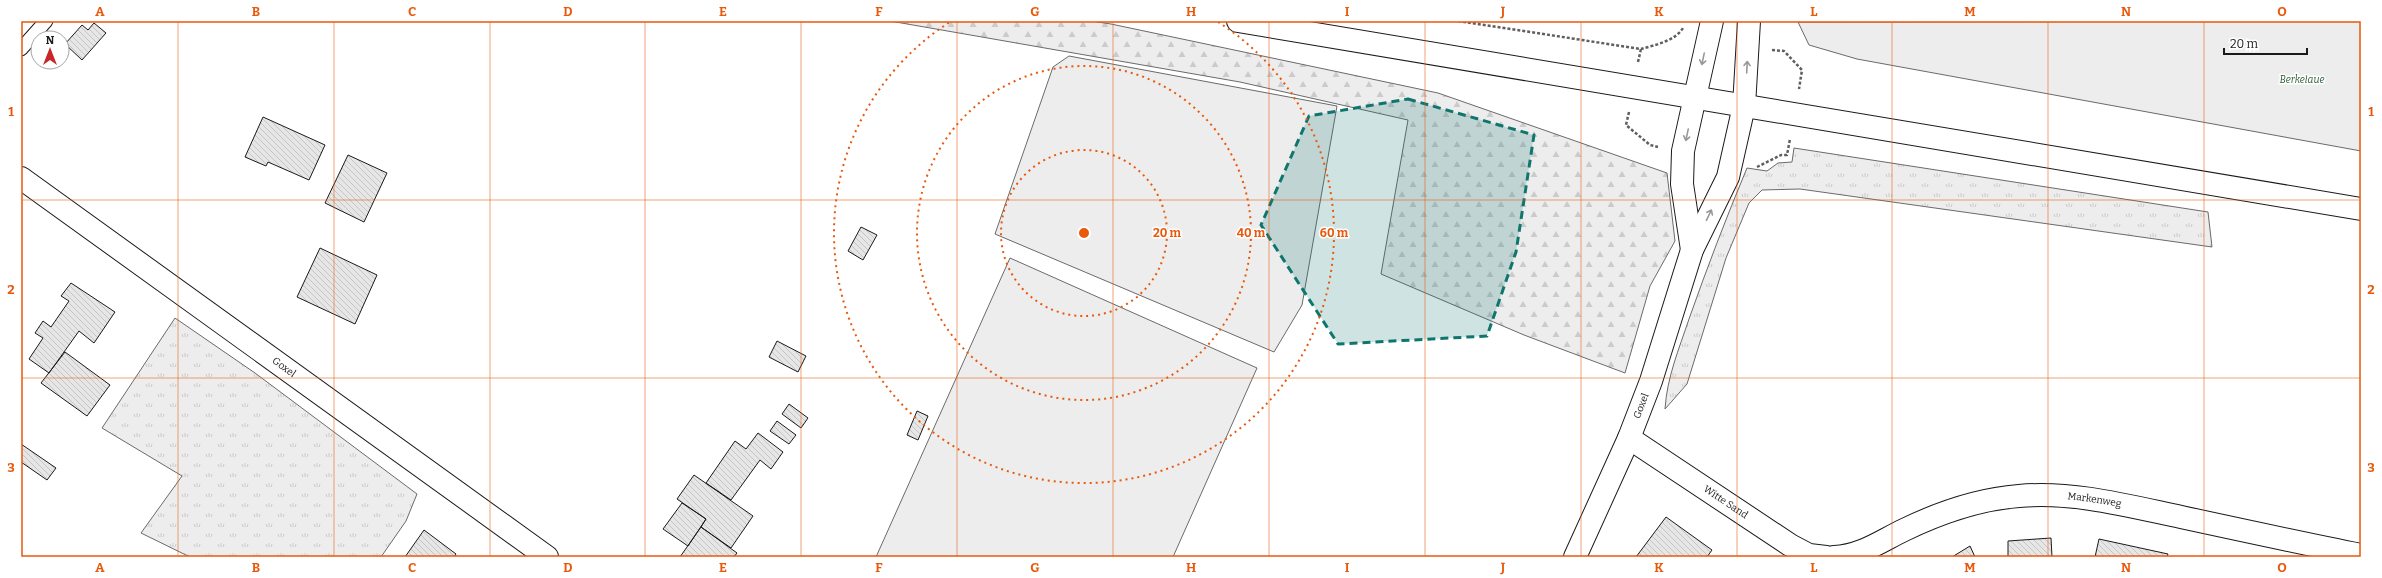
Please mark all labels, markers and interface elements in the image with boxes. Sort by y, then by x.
text: A [95,4,105,19]
text: B [252,4,260,19]
text: C [408,4,416,19]
text: D [563,4,573,19]
text: E [719,4,727,19]
text: F [875,4,883,19]
text: G [1030,4,1040,19]
text: H [1186,4,1196,19]
text: I [1345,4,1350,19]
text: J [1500,4,1506,19]
text: K [1654,4,1664,19]
text: L [1810,4,1818,19]
text: M [1964,4,1976,19]
text: N [2121,4,2131,19]
text: O [2277,4,2287,19]
north arrow [30,30,70,70]
scale bar [2224,30,2307,56]
text: N [46,34,55,47]
text: 20 m [2230,37,2259,51]
one-way arrow [1698,52,1706,65]
one-way arrow [1743,61,1750,74]
park label: Berkelaue [2280,74,2324,86]
text: 1 [8,104,14,119]
text: 1 [2368,104,2374,119]
one-way arrow [1682,128,1690,141]
one-way arrow [1706,209,1713,221]
centre of rings [1077,226,1091,240]
text: 20 m [1153,226,1182,240]
text: 40 m [1237,226,1266,240]
text: 60 m [1320,226,1349,240]
text: 2 [7,282,15,297]
text: 2 [2367,282,2375,297]
street label: Goxel [270,355,298,380]
street label: Goxel [1631,391,1652,420]
text: 3 [7,460,15,475]
text: 3 [2367,460,2375,475]
street label: Witte Sand [1701,483,1750,521]
street label: Markenweg [2067,490,2123,510]
text: A [95,560,105,575]
text: B [252,560,260,575]
text: C [408,560,416,575]
text: D [563,560,573,575]
text: E [719,560,727,575]
text: F [875,560,883,575]
text: G [1030,560,1040,575]
text: H [1186,560,1196,575]
text: I [1345,560,1350,575]
text: J [1500,560,1506,575]
text: K [1654,560,1664,575]
text: L [1810,560,1818,575]
text: M [1964,560,1976,575]
text: N [2121,560,2131,575]
text: O [2277,560,2287,575]

